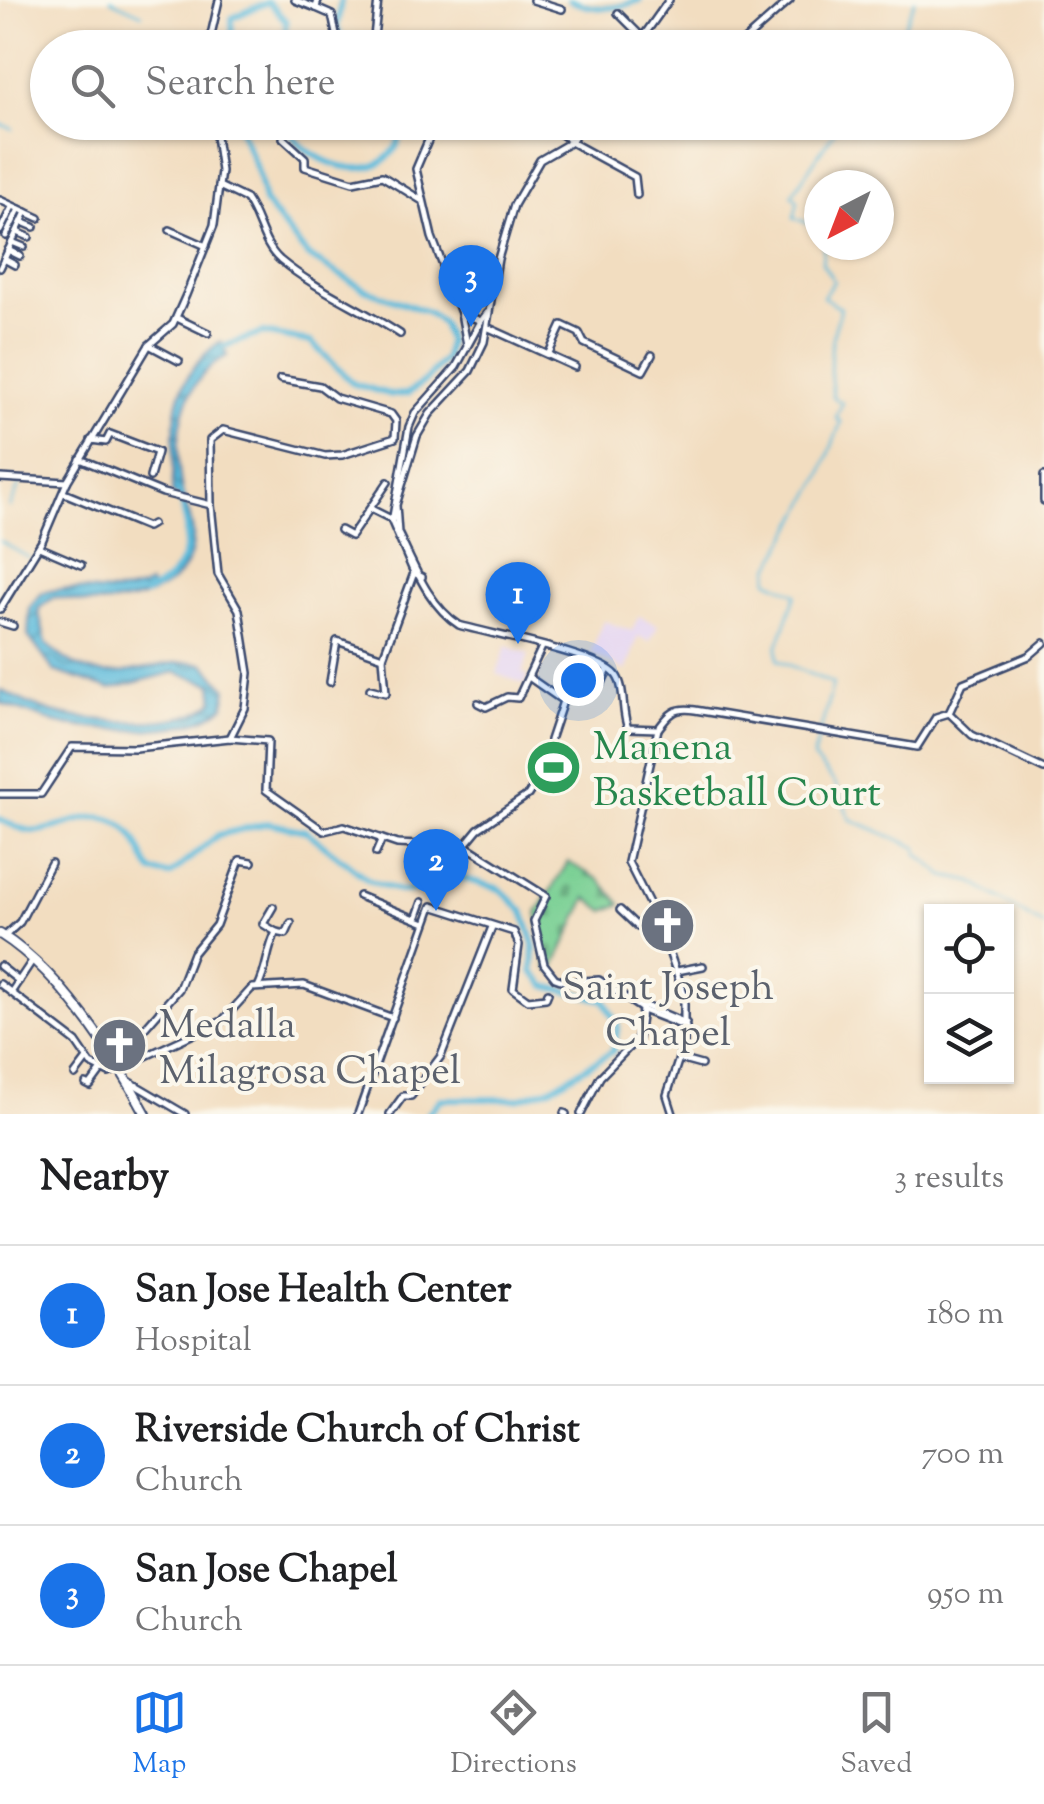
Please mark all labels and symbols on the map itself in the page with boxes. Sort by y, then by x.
north arrow [804,170,894,260]
pin: 3 [438,245,504,327]
pin: 1 [486,562,550,644]
your location [553,655,604,706]
place label: Manena Basketball Court [593,721,881,824]
sports icon: Manena Basketball Court [524,738,584,798]
pin: 2 [404,828,468,911]
church icon: Saint Joseph Chapel [638,896,698,956]
place label: Saint Joseph Chapel [562,961,774,1064]
place label: Medalla Milagrosa Chapel [159,999,461,1102]
church icon: Medalla Milagrosa Chapel [90,1016,150,1076]

